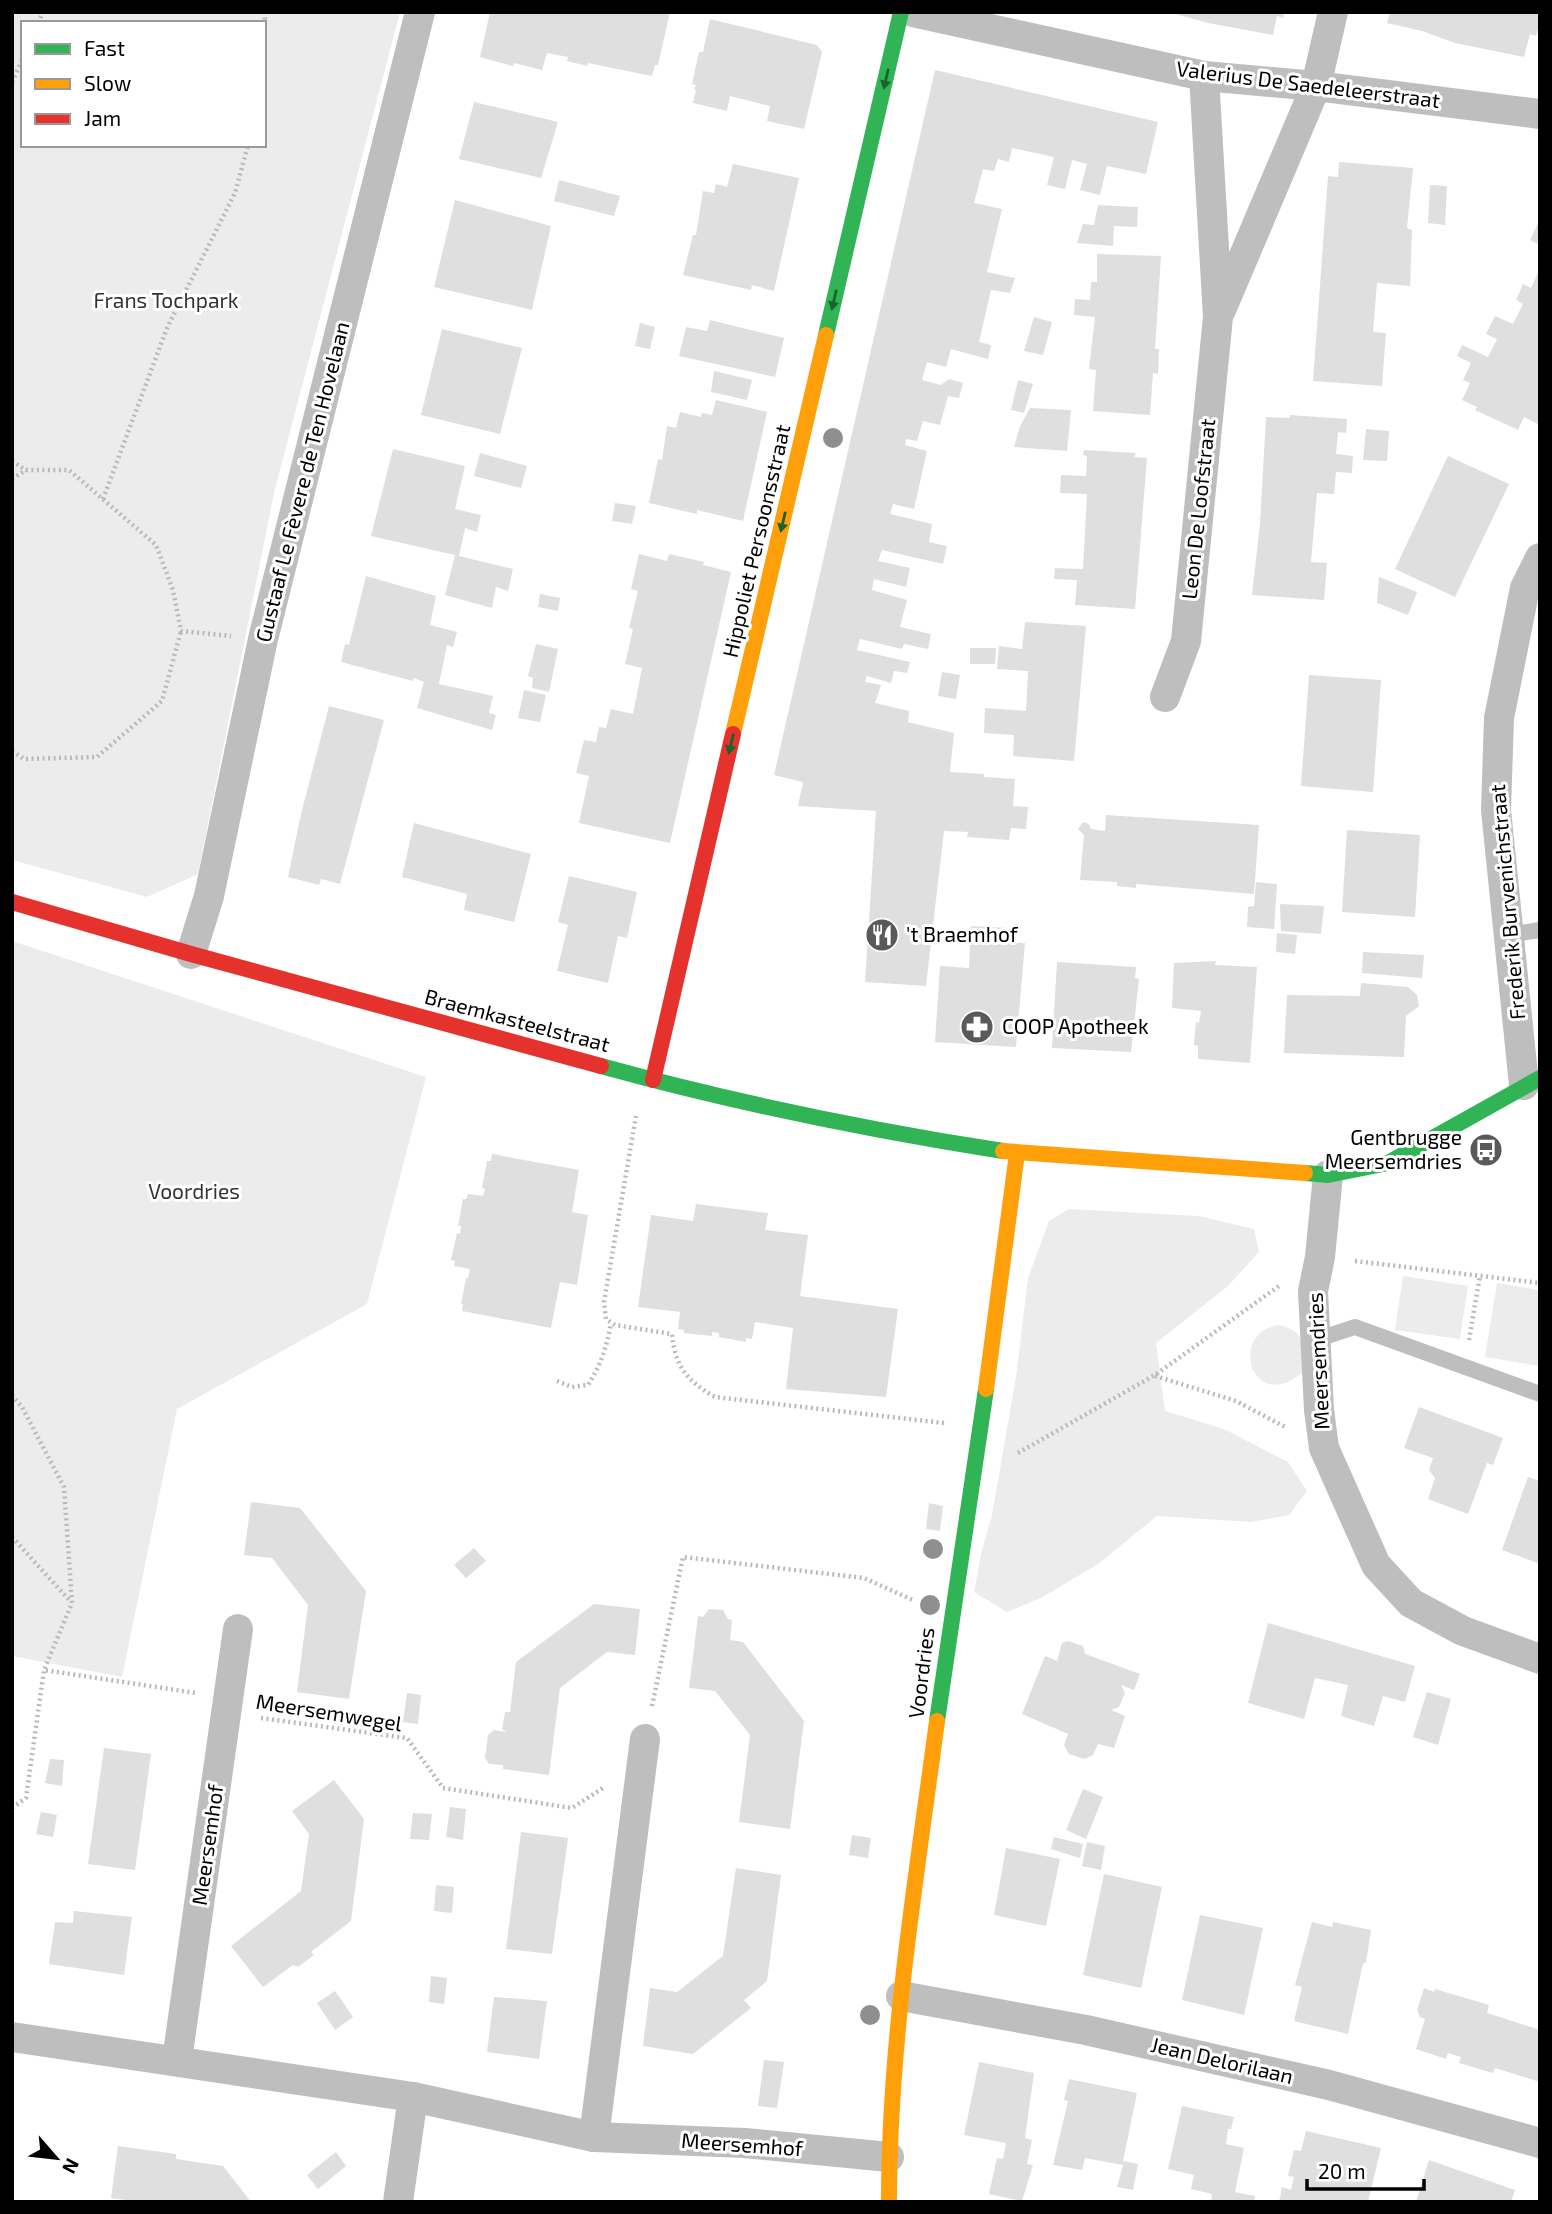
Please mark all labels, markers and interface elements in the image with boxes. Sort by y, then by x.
legend [21,21,266,147]
text: Fast [84,35,125,60]
street label: Valerius De Saedeleerstraat [1175,55,1441,112]
one-way arrow [880,68,891,90]
text: Slow [84,70,131,95]
text: Jam [84,105,121,130]
park label: Frans Tochpark [93,287,239,312]
one-way arrow [829,290,840,312]
street label: Gustaaf Le Fèvere de Ten Hovelaan [250,319,354,645]
street label: Leon De Loofstraat [1176,417,1219,600]
street label: Hippoliet Persoonsstraat [717,422,795,660]
one-way arrow [777,511,788,533]
one-way arrow [725,733,736,755]
street label: Frederik Burvenichstraat [1484,783,1529,1021]
restaurant icon: 't Braemhof [863,916,901,954]
place label: 't Braemhof [906,921,1019,946]
street label: Braemkasteelstraat [422,983,613,1056]
pharmacy icon: COOP Apotheek [958,1008,996,1046]
place label: COOP Apotheek [1002,1013,1149,1038]
place label: Gentbrugge Meersemdries [1325,1124,1462,1173]
bus stop icon: Gentbrugge Meersemdries [1467,1131,1505,1169]
park label: Voordries [148,1178,240,1203]
street label: Meersemdries [1301,1292,1334,1430]
street label: Voordries [903,1626,939,1720]
street label: Meersemwegel [254,1688,405,1736]
street label: Meersemhof [186,1782,228,1907]
street label: Jean Delorilaan [1149,2031,1296,2088]
north arrow [21,2123,91,2193]
street label: Meersemhof [680,2127,805,2160]
scale bar [1307,2148,1424,2192]
text: N [58,2155,85,2178]
text: 20 m [1318,2158,1366,2183]

